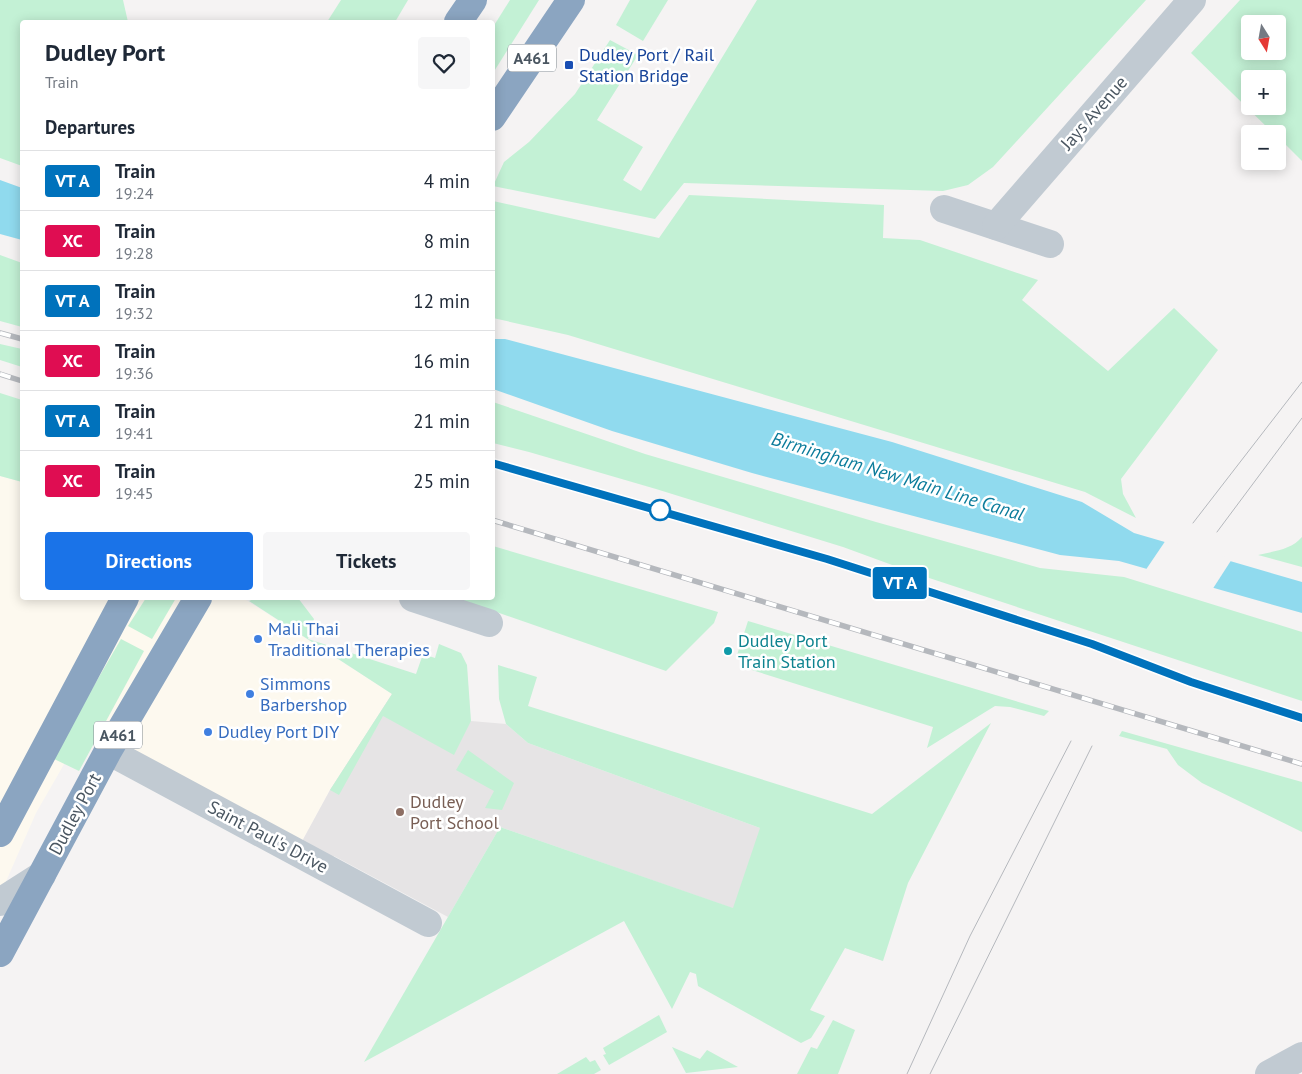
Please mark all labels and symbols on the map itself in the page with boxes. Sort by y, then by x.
north arrow [1241,15,1286,60]
place label: Dudley Port / Rail Station Bridge [579,43,715,87]
road number: A461 [508,44,556,72]
marker: Dudley Port / Rail Station Bridge [563,59,575,71]
street label: Jays Avenue [1055,71,1132,155]
water label: Birmingham New Main Line Canal [769,426,1027,526]
unlabelled marker [649,499,671,521]
line badge: VT A [865,567,935,599]
place label: Mali Thai Traditional Therapies [268,617,430,661]
place label: Dudley Port Train Station [738,629,836,673]
marker: Mali Thai Traditional Therapies [252,633,264,645]
marker: Dudley Port Train Station [722,645,734,657]
place label: Simmons Barbershop [260,672,347,716]
marker: Simmons Barbershop [244,688,256,700]
place label: Dudley Port DIY [218,720,339,743]
road number: A461 [94,722,142,748]
marker: Dudley Port DIY [202,726,214,738]
street label: Dudley Port [43,769,106,859]
place label: Dudley Port School [410,790,499,834]
street label: Saint Paul's Drive [204,795,332,878]
marker: Dudley Port School [394,806,406,818]

